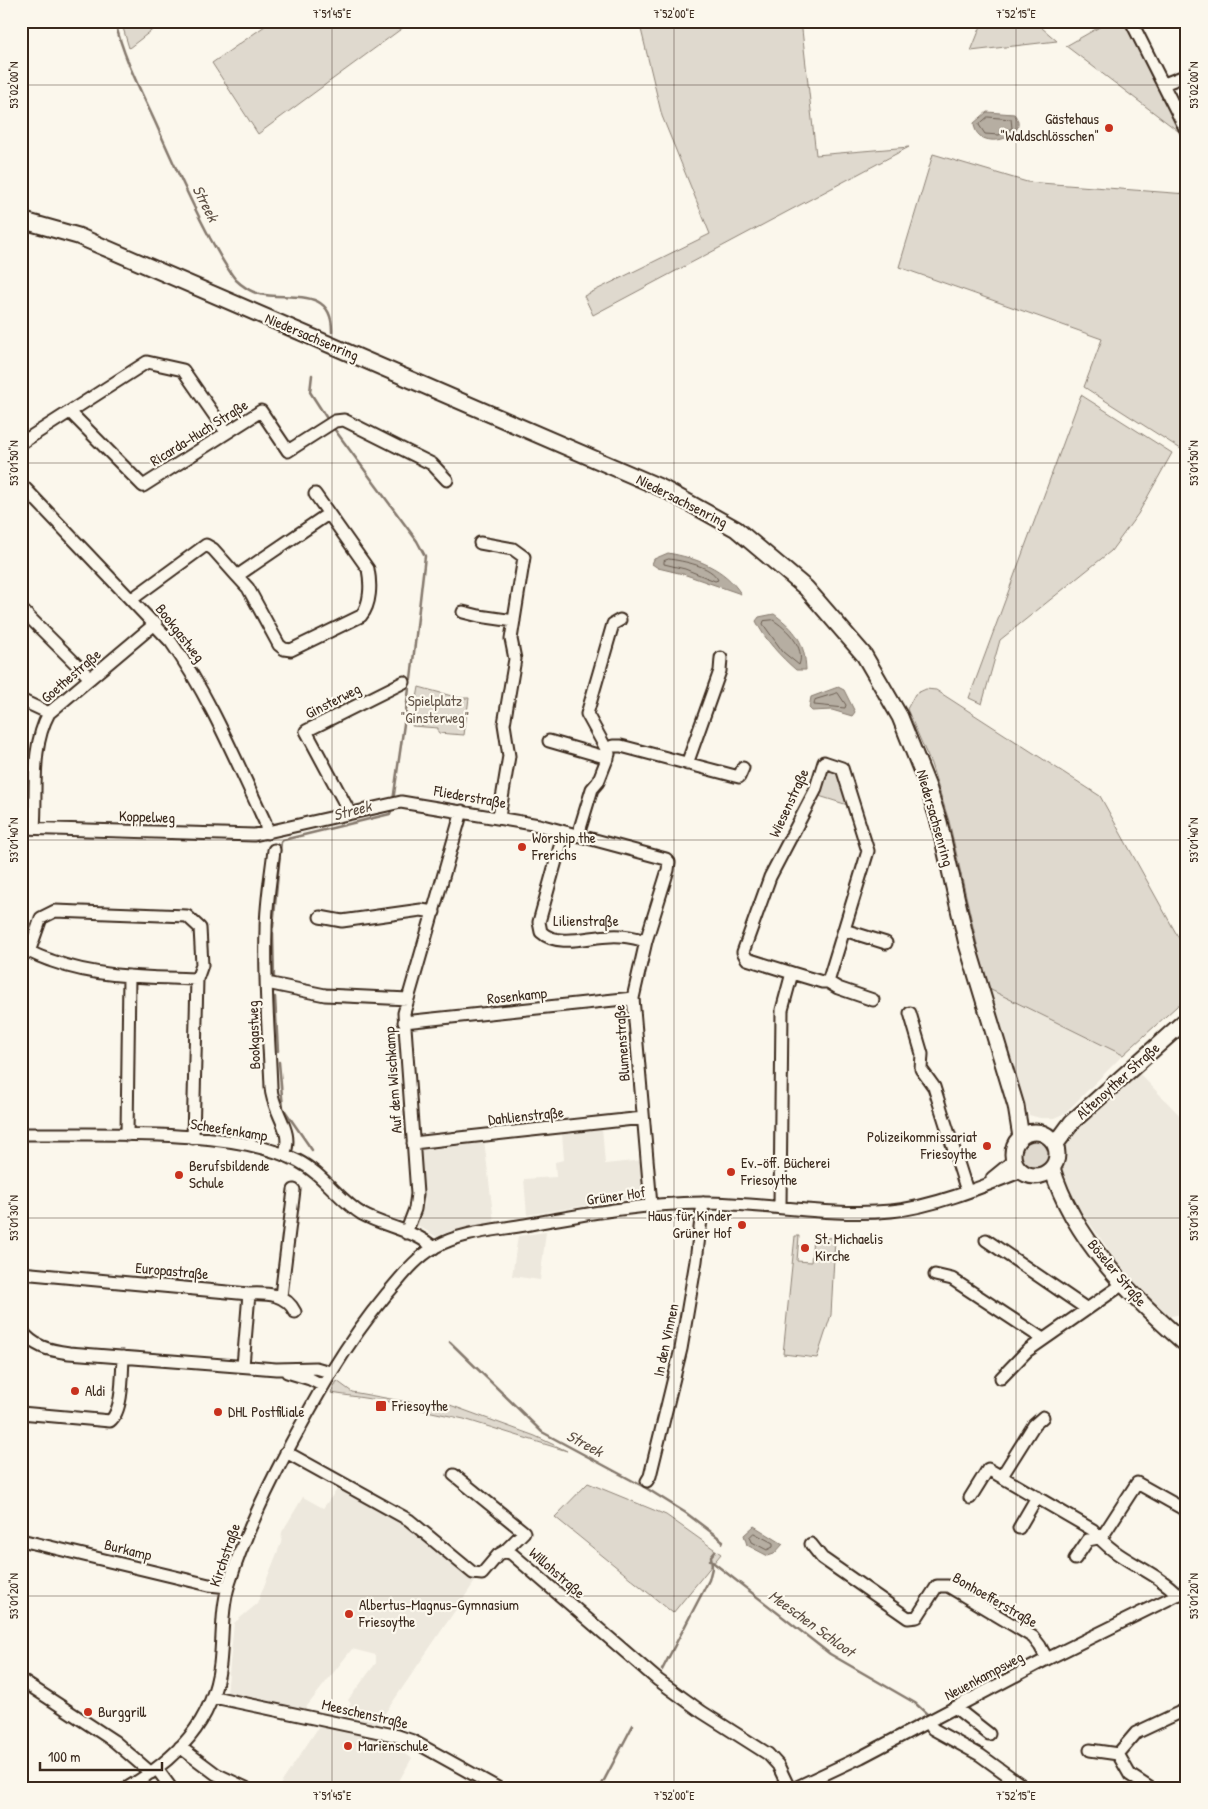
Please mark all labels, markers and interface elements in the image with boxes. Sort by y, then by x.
text: 7°51'45"E [313,5,352,22]
text: 7°52'00"E [653,5,695,22]
text: 7°52'15"E [996,5,1037,22]
text: 53°02'00"N [5,62,22,108]
text: 53°02'00"N [1185,62,1202,108]
place label: Gästehaus "Waldschlösschen" [1001,108,1099,146]
marker: Gästehaus "Waldschlösschen" [1103,122,1115,134]
water label: Streek [187,181,225,226]
street label: Niedersachsenring [262,307,363,366]
street label: Ricarda-Huch Straße [146,394,252,471]
text: 53°01'50"N [5,440,22,486]
text: 53°01'50"N [1185,440,1202,486]
street label: Niedersachsenring [633,469,732,533]
street label: Bookgastweg [151,599,210,667]
street label: Goethestraße [36,644,105,708]
street label: Ginsterweg [301,678,364,723]
park label: Spielplatz "Ginsterweg" [401,690,469,728]
street label: Wiesenstraße [763,765,814,841]
street label: Niedersachsenring [912,767,959,869]
street label: Fliederstraße [431,780,508,813]
water label: Streek [331,794,375,826]
street label: Koppelweg [119,805,176,828]
text: 53°01'40"N [5,818,22,862]
text: 53°01'40"N [1185,818,1202,862]
place label: Worship the Frerichs [531,827,596,865]
marker: Worship the Frerichs [516,841,528,853]
street label: Lilienstraße [553,910,619,931]
street label: Rosenkamp [486,982,549,1009]
street label: Bookgastweg [242,1000,265,1070]
street label: Blumenstraße [608,1004,635,1082]
street label: Auf dem Wischkamp [378,1025,407,1134]
street label: Altenoyther Straße [1071,1037,1164,1124]
street label: Dahlienstraße [487,1101,565,1130]
street label: Scheefenkamp [189,1113,270,1146]
place label: Polizeikommissariat Friesoythe [867,1126,978,1164]
marker: Polizeikommissariat Friesoythe [981,1140,993,1152]
place label: Ev.-öff. Bücherei Friesoythe [740,1152,830,1190]
place label: Berufsbildende Schule [189,1155,269,1193]
marker: Ev.-öff. Bücherei Friesoythe [725,1166,737,1178]
marker: Berufsbildende Schule [173,1169,185,1181]
street label: Grüner Hof [585,1181,647,1210]
text: 53°01'30"N [5,1195,22,1241]
text: 53°01'30"N [1185,1195,1202,1241]
place label: Haus für Kinder Grüner Hof [648,1205,733,1243]
marker: Haus für Kinder Grüner Hof [736,1219,748,1231]
place label: St. Michaelis Kirche [815,1228,883,1266]
street label: Böseler Straße [1083,1234,1152,1311]
marker: St. Michaelis Kirche [799,1242,811,1254]
street label: Europastraße [135,1257,209,1284]
street label: In den Vinnen [648,1301,684,1378]
place label: Aldi [85,1380,106,1401]
marker: Aldi [69,1385,81,1397]
place label: Friesoythe [391,1395,448,1416]
marker: Friesoythe [374,1399,388,1413]
place label: DHL Postfiliale [228,1401,305,1422]
marker: DHL Postfiliale [212,1406,224,1418]
water label: Streek [563,1424,608,1462]
street label: Kirchstraße [204,1520,245,1589]
street label: Burkamp [102,1534,155,1566]
street label: Willohstraße [525,1542,590,1603]
street label: Bonhoefferstraße [949,1567,1042,1632]
text: 53°01'20"N [5,1573,22,1619]
text: 53°01'20"N [1185,1573,1202,1619]
water label: Meeschen Schloot [764,1584,862,1663]
place label: Albertus-Magnus-Gymnasium Friesoythe [358,1594,519,1632]
marker: Albertus-Magnus-Gymnasium Friesoythe [343,1608,355,1620]
street label: Neuenkampsweg [941,1646,1027,1705]
street label: Meeschenstraße [320,1693,410,1734]
place label: Burggrill [98,1701,147,1722]
marker: Burggrill [82,1706,94,1718]
place label: Marienschule [358,1735,429,1756]
scale bar [40,1739,162,1771]
marker: Marienschule [342,1740,354,1752]
text: 100 m [48,1746,81,1767]
text: 7°51'45"E [313,1787,352,1804]
text: 7°52'00"E [653,1787,695,1804]
text: 7°52'15"E [996,1787,1037,1804]

